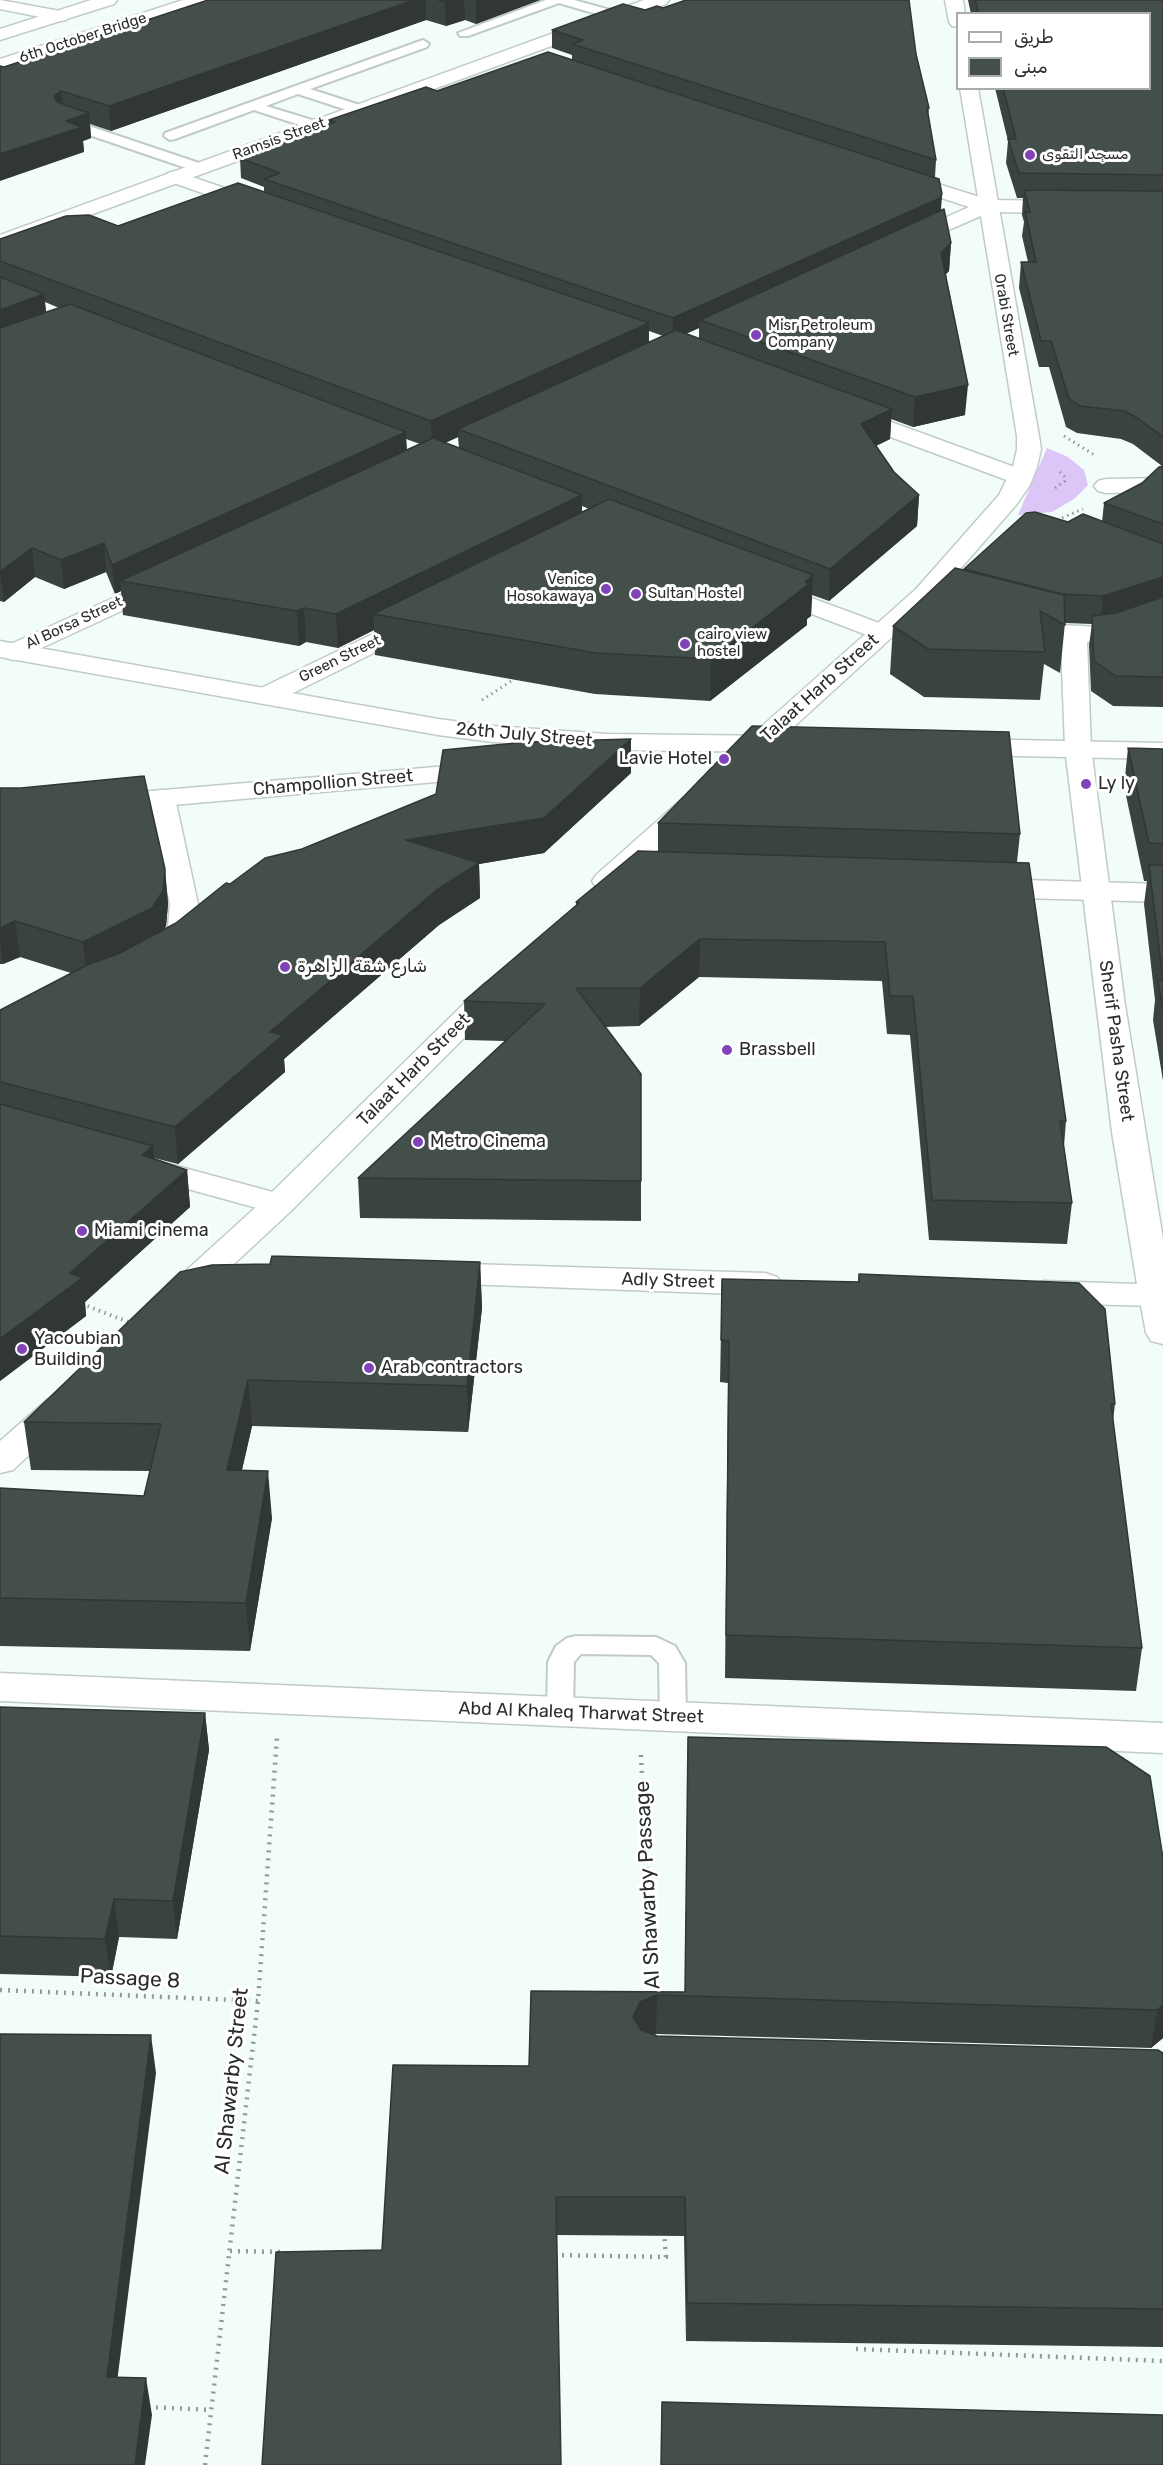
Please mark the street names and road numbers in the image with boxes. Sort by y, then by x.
street label: 6th October Bridge [17,9,149,67]
street label: Ramsis Street [230,114,328,164]
street label: Orabi Street [990,272,1022,358]
street label: Al Borsa Street [23,593,125,653]
street label: Talaat Harb Street [757,629,883,747]
street label: Green Street [296,631,384,687]
street label: 26th July Street [455,718,593,752]
street label: Champollion Street [252,765,414,801]
street label: Sherif Pasha Street [1094,959,1138,1123]
street label: Talaat Harb Street [353,1009,475,1131]
street label: Adly Street [621,1269,715,1293]
street label: Abd Al Khaleq Tharwat Street [458,1698,704,1728]
street label: Al Shawarby Passage [630,1780,666,1990]
street label: Passage 8 [79,1964,181,1994]
street label: Al Shawarby Street [210,1987,254,2175]

